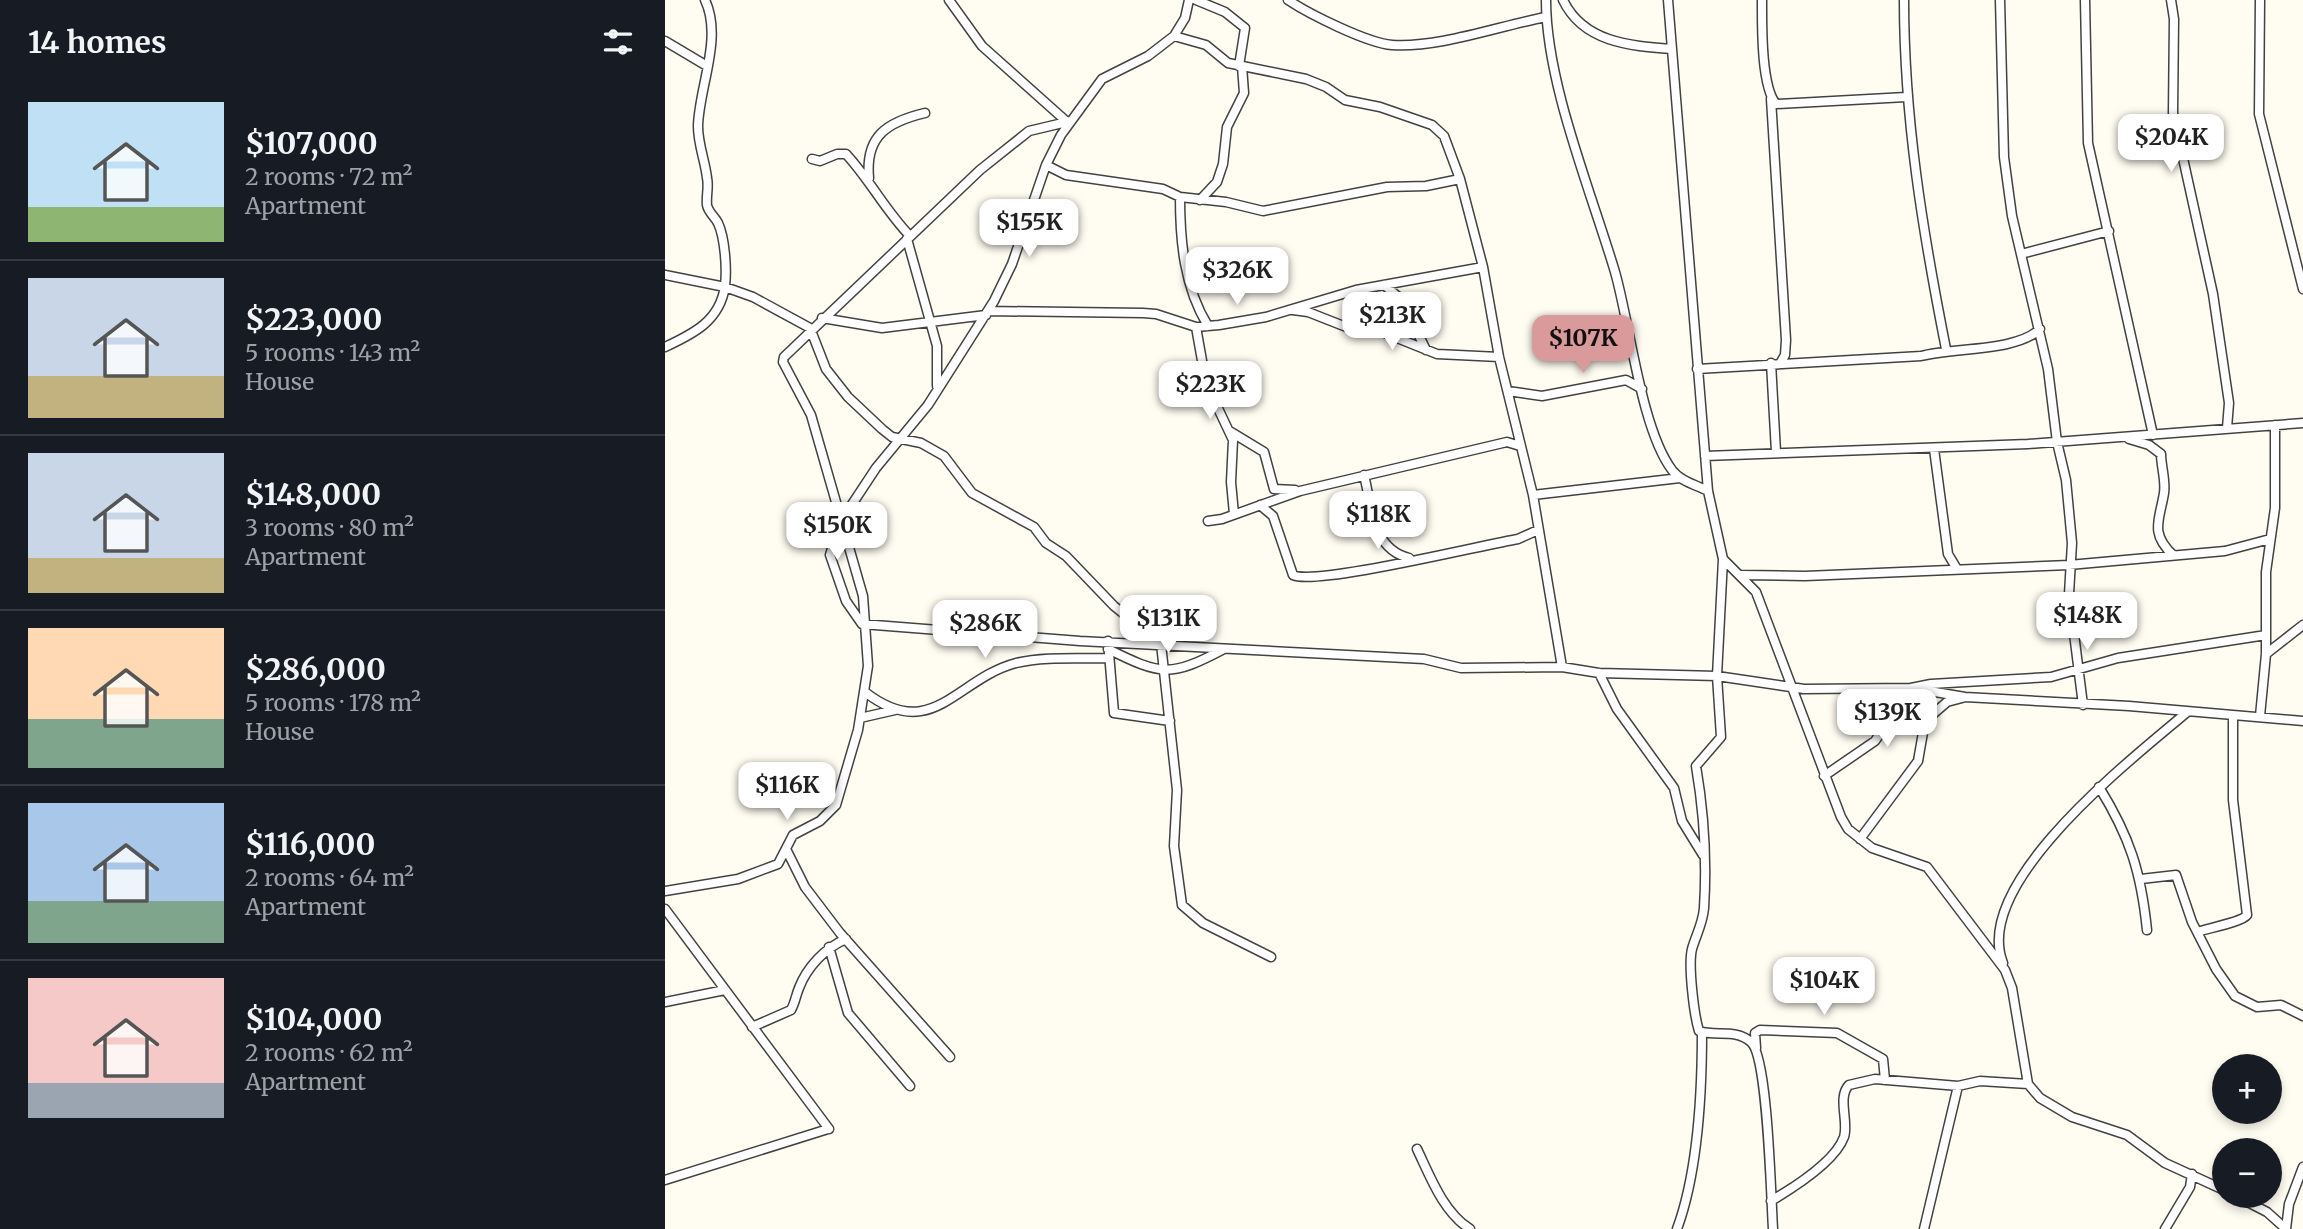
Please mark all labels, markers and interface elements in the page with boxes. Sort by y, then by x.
text: 14 homes [28,23,166,61]
icon: filters [599,23,637,61]
pin: $204K [2122,114,2220,174]
text: $204K [2134,122,2208,151]
text: $107,000 [245,124,378,162]
icon: home [84,130,168,214]
text: 2 rooms · 72 m² [245,162,412,191]
text: Apartment [245,191,366,220]
pin: $155K [980,200,1078,259]
text: $155K [995,207,1063,236]
pin: $326K [1188,247,1286,307]
text: $326K [1201,255,1273,284]
pin: $213K [1343,292,1441,352]
text: $223,000 [245,300,382,338]
text: $213K [1358,300,1426,329]
icon: home [84,306,168,390]
pin: $107K [1534,316,1632,375]
text: $107K [1548,323,1618,352]
text: 5 rooms · 143 m² [245,338,420,367]
pin: $223K [1161,362,1259,421]
text: House [245,367,314,396]
text: $223K [1175,369,1245,398]
text: $148,000 [245,475,381,513]
icon: home [84,481,168,565]
pin: $118K [1329,491,1427,551]
text: $118K [1345,499,1411,528]
pin: $150K [788,503,886,562]
text: $150K [802,510,872,539]
text: 3 rooms · 80 m² [245,513,414,542]
text: Apartment [245,542,366,571]
pin: $148K [2038,592,2136,652]
pin: $131K [1119,596,1217,655]
pin: $286K [936,600,1034,660]
text: $148K [2052,600,2122,629]
text: $131K [1136,603,1200,632]
text: $286K [948,608,1022,637]
text: $286,000 [245,650,386,688]
icon: home [84,656,168,740]
text: 5 rooms · 178 m² [245,688,421,717]
pin: $139K [1838,690,1936,749]
text: $139K [1853,697,1921,726]
text: House [245,717,314,746]
pin: $116K [738,762,836,822]
text: $116K [754,770,820,799]
text: $116,000 [245,825,375,863]
icon: home [84,831,168,915]
text: 2 rooms · 64 m² [245,863,414,892]
text: Apartment [245,892,366,921]
pin: $104K [1775,958,1873,1017]
text: $104K [1789,965,1859,994]
text: $104,000 [245,1000,382,1038]
icon: home [84,1006,168,1090]
text: 2 rooms · 62 m² [245,1038,413,1067]
map controls [2212,1054,2282,1208]
button: + [2212,1054,2282,1124]
text: Apartment [245,1067,366,1096]
button: − [2212,1138,2282,1208]

